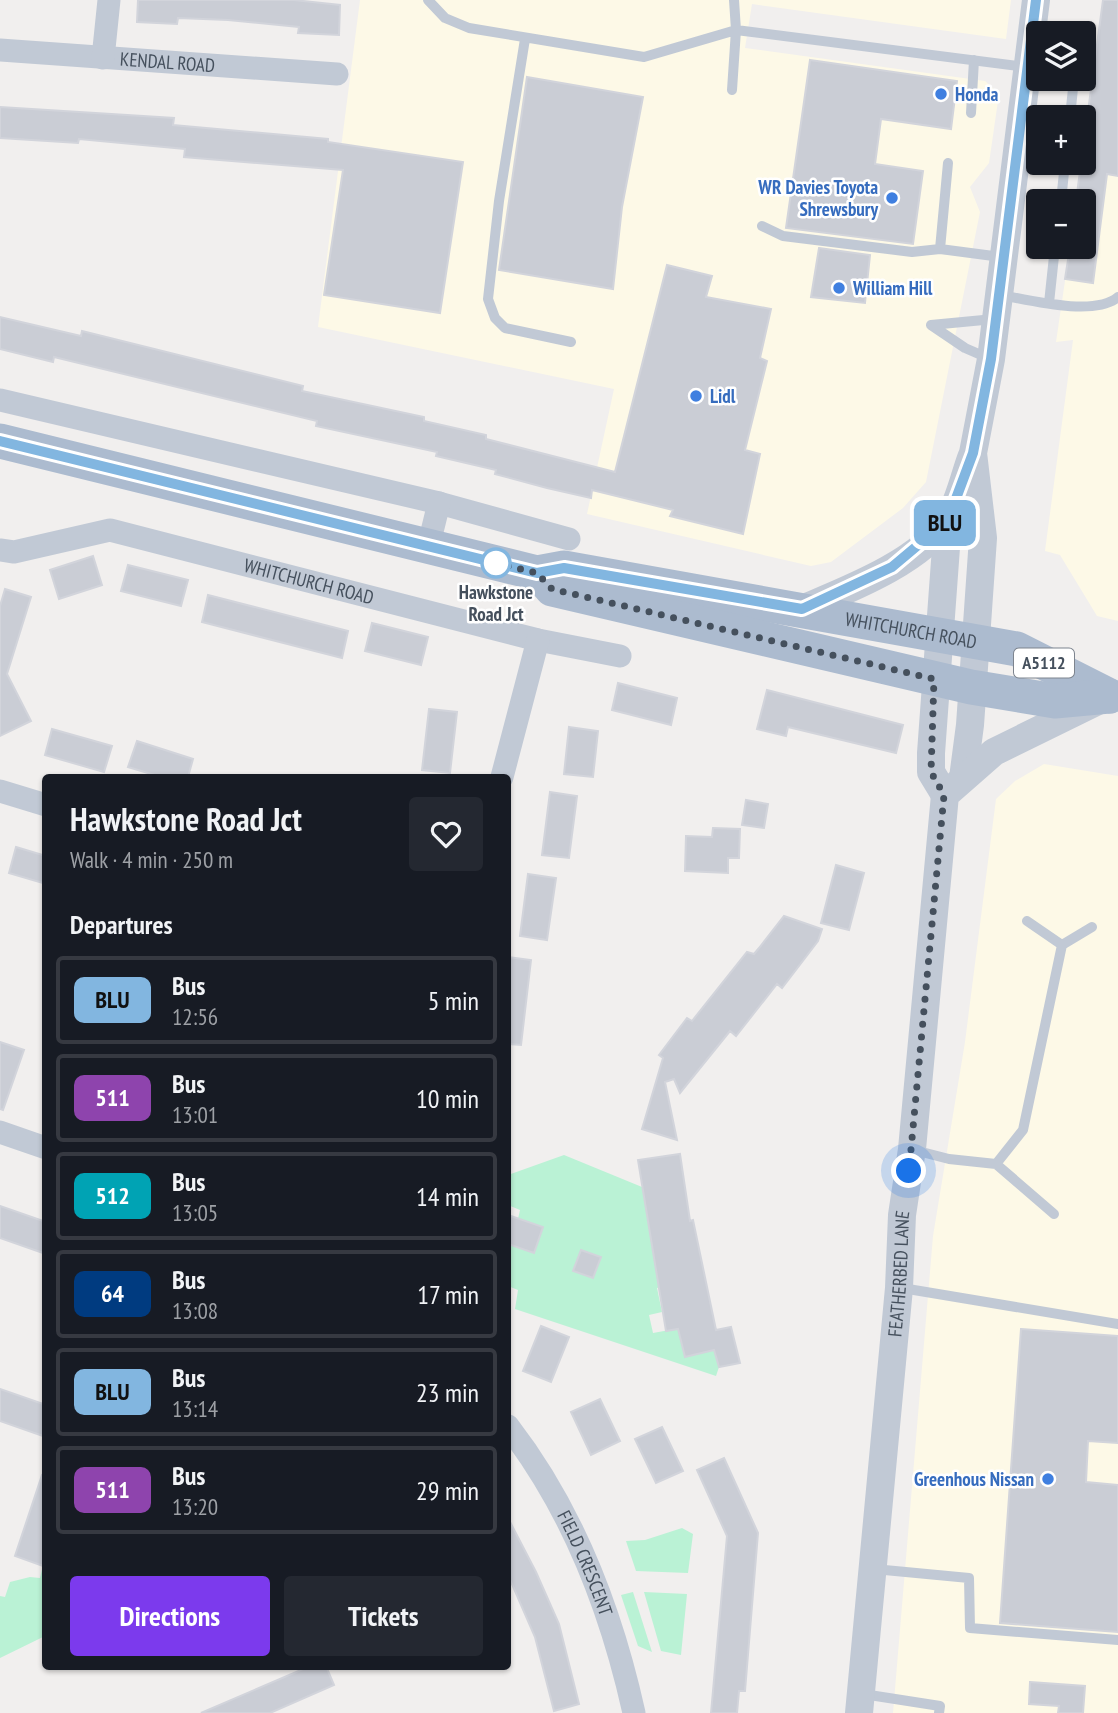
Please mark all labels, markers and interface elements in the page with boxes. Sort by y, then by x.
map controls [1026,21,1096,259]
button: layers [1026,21,1096,91]
street label: KENDAL ROAD [119,47,216,77]
place label: Honda [955,82,999,106]
marker: Honda [933,86,949,102]
button: + [1026,105,1096,175]
place label: WR Davies Toyota Shrewsbury [757,175,878,221]
button: − [1026,189,1096,259]
marker: WR Davies Toyota Shrewsbury [884,190,900,206]
place label: William Hill [852,276,933,300]
marker: William Hill [831,280,847,296]
place label: Lidl [710,384,736,408]
marker: Lidl [688,388,704,404]
line badge: BLU [905,500,985,546]
text: BLU [928,507,962,538]
marker: Hawkstone Road Jct [481,548,511,578]
street label: WHITCHURCH ROAD [241,553,376,609]
place label: Hawkstone Road Jct [459,580,533,626]
street label: WHITCHURCH ROAD [843,607,979,654]
road number: A5112 [1014,648,1074,678]
text: Hawkstone Road Jct [70,797,302,840]
button: heart [409,797,483,871]
text: Walk · 4 min · 250 m [70,845,233,874]
text: Departures [70,908,173,941]
text: Bus [172,969,205,1002]
text: BLU [95,984,130,1015]
text: 5 min [428,984,479,1017]
text: 12:56 [172,1002,218,1031]
text: Bus [172,1067,205,1100]
text: 511 [95,1082,130,1113]
text: 10 min [416,1082,479,1115]
text: 13:01 [172,1100,218,1129]
your location [891,1153,926,1188]
text: Bus [172,1165,205,1198]
text: 512 [95,1180,130,1211]
text: 14 min [416,1180,479,1213]
text: 13:05 [172,1198,218,1227]
street label: FEATHERBED LANE [882,1209,915,1338]
text: Bus [172,1263,205,1296]
text: 64 [101,1278,124,1309]
text: 17 min [417,1278,479,1311]
text: 13:08 [172,1296,218,1325]
text: Bus [172,1361,205,1394]
text: BLU [95,1376,130,1407]
text: 23 min [416,1376,479,1409]
text: 13:14 [172,1394,218,1423]
text: Bus [172,1459,205,1492]
place label: Greenhous Nissan [914,1467,1034,1491]
marker: Greenhous Nissan [1040,1471,1056,1487]
text: 511 [95,1474,130,1505]
text: 29 min [416,1474,479,1507]
text: 13:20 [172,1492,218,1521]
street label: FIELD CRESCENT [552,1506,618,1619]
button: Directions [70,1576,270,1656]
button: Tickets [284,1576,483,1656]

